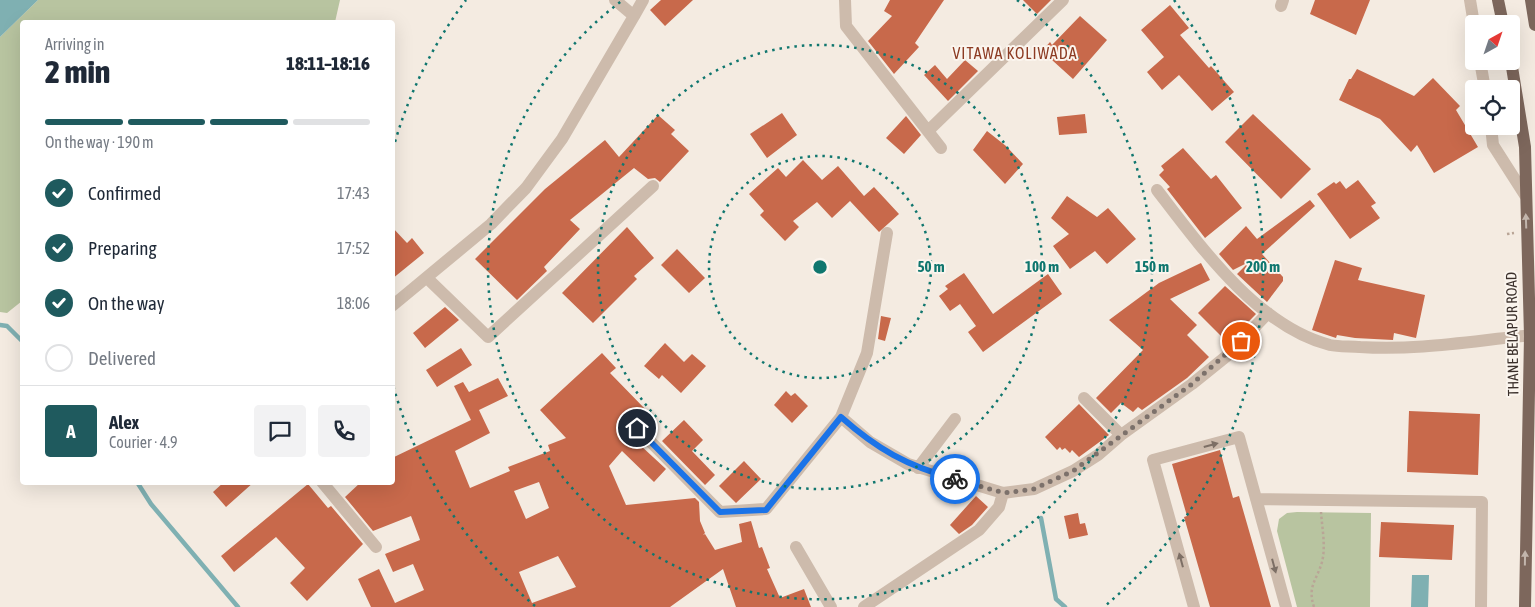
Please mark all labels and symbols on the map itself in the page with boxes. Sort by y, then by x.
north arrow [1465,15,1520,70]
district label: VITAWA KOLIWADA [952,44,1078,62]
one-way arrow [1521,213,1529,229]
centre of rings [811,258,829,276]
text: 50 m [918,258,945,275]
text: 100 m [1025,258,1059,275]
text: 150 m [1135,258,1169,275]
text: 200 m [1246,258,1280,275]
street label: THANE BELAPUR ROAD [1502,272,1522,396]
pin [1220,320,1262,362]
pin [616,407,658,449]
one-way arrow [1203,441,1218,449]
courier [930,454,980,504]
one-way arrow [1522,550,1530,566]
one-way arrow [1176,552,1184,567]
one-way arrow [1271,558,1279,573]

